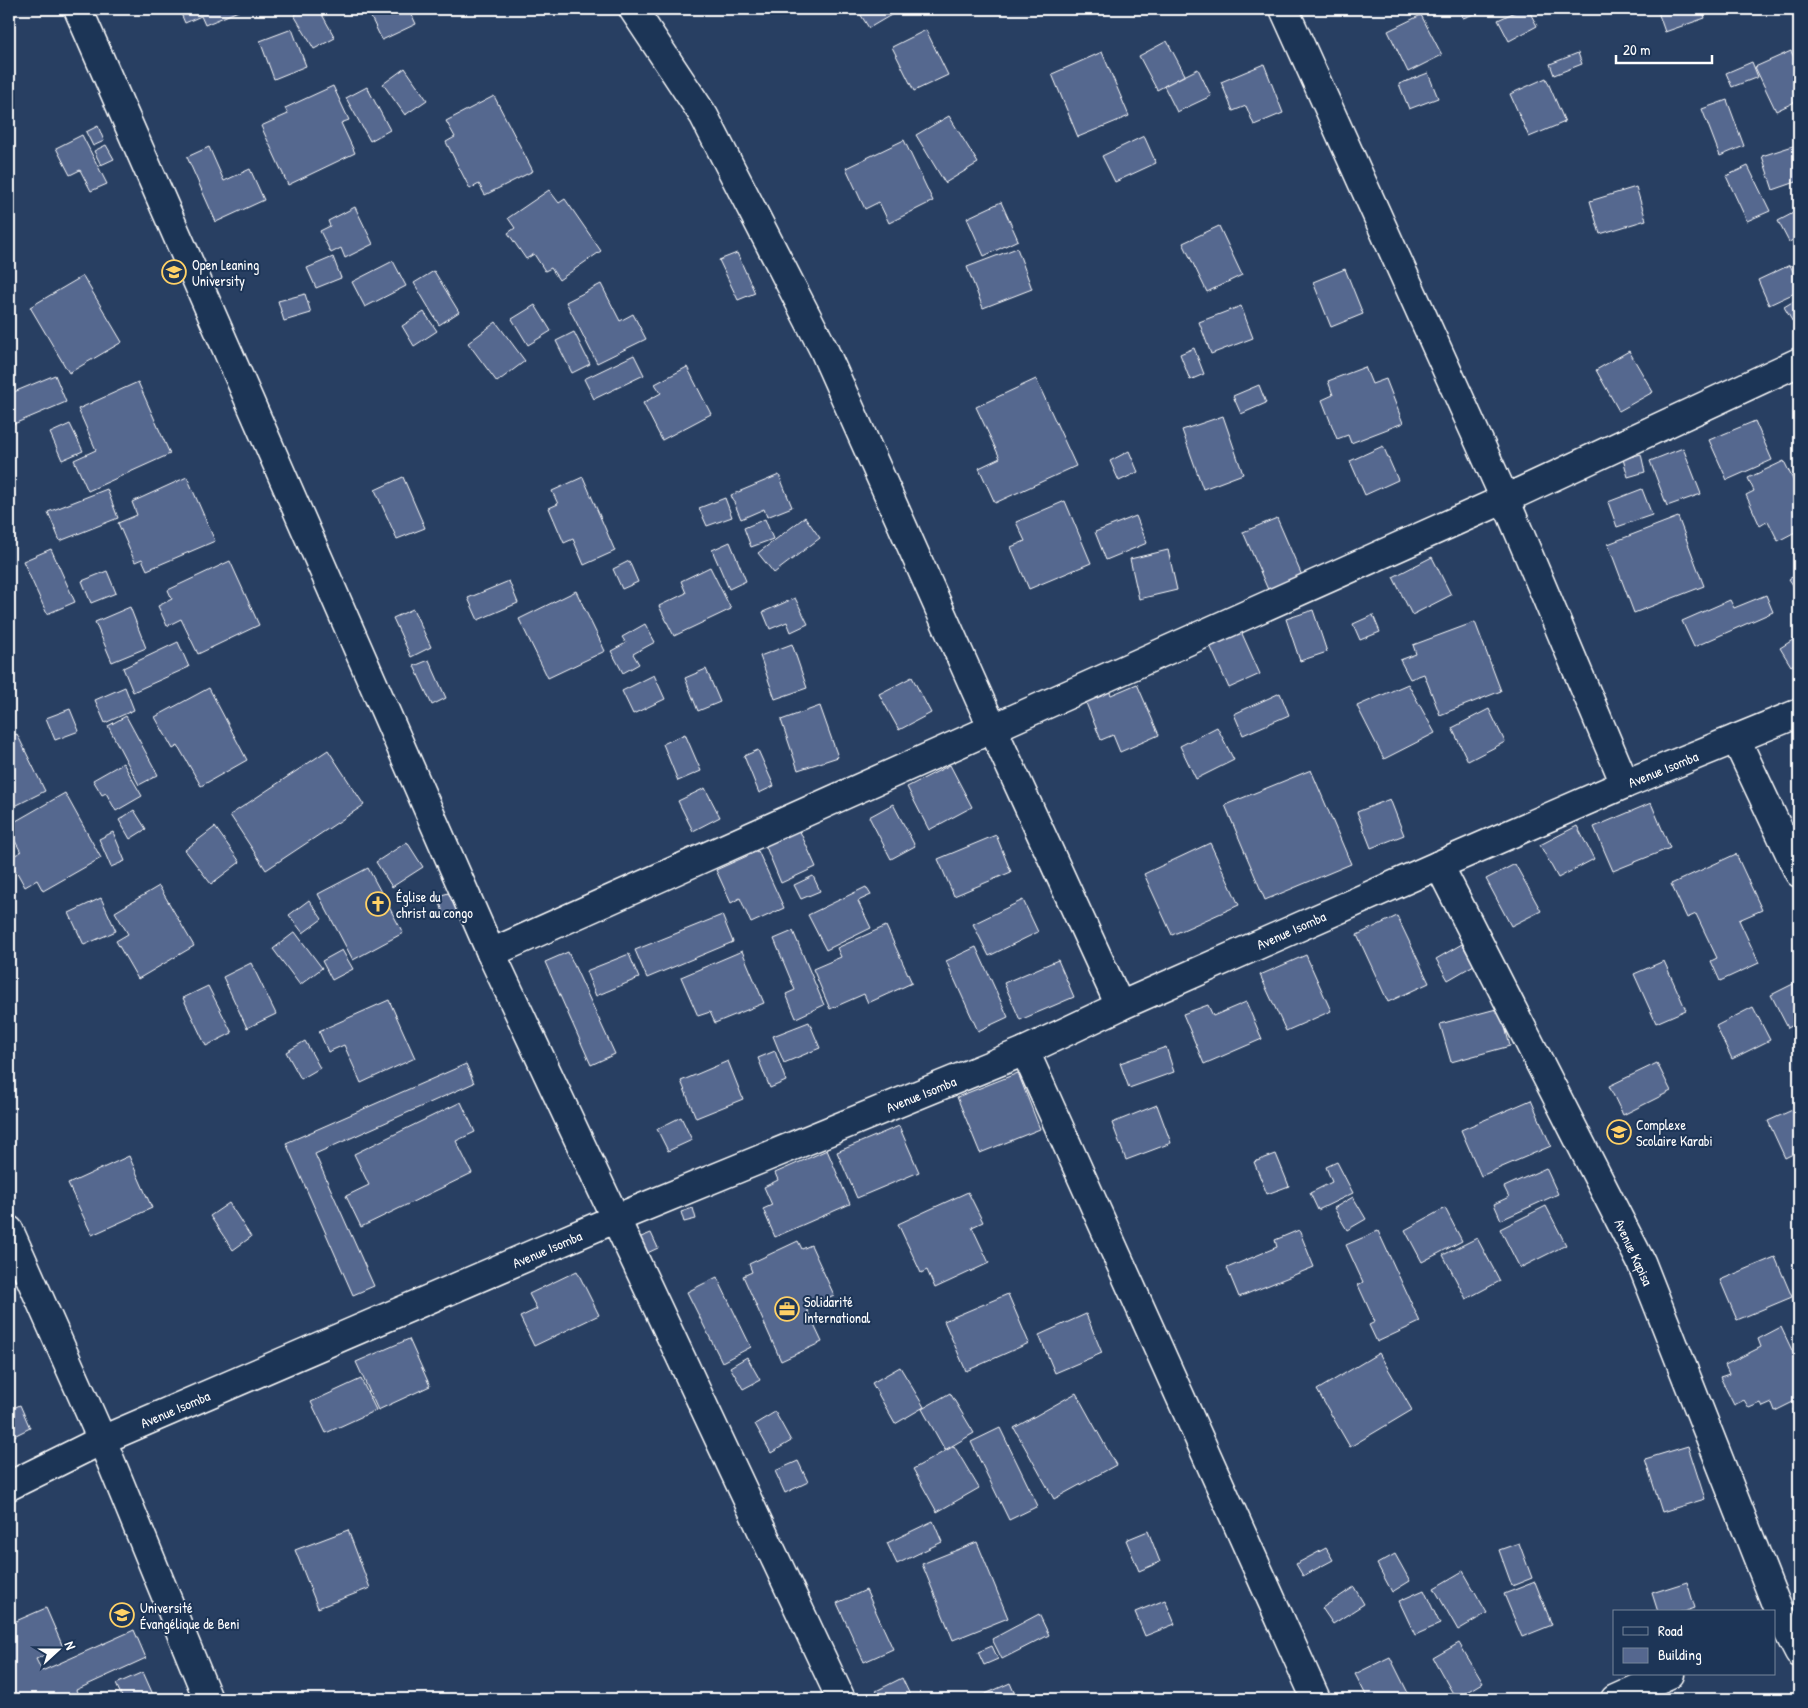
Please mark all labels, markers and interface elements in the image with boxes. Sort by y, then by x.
scale bar [1616,32,1712,64]
text: 20 m [1623,39,1650,60]
place label: Open Leaning University [192,255,259,291]
school or university icon: Open Leaning University [161,259,187,285]
street label: Avenue Isomba [1625,746,1701,792]
place label: Église du christ au congo [396,887,473,923]
church icon: Église du christ au congo [365,891,391,917]
street label: Avenue Isomba [1253,906,1329,954]
street label: Avenue Isomba [883,1071,959,1117]
place label: Complexe Scolaire Karabi [1636,1115,1713,1150]
school or university icon: Complexe Scolaire Karabi [1606,1119,1632,1145]
street label: Avenue Kapisa [1609,1216,1658,1289]
street label: Avenue Isomba [509,1226,585,1272]
place label: Solidarité International [804,1292,871,1327]
office icon: Solidarité International [774,1296,800,1322]
street label: Avenue Isomba [137,1386,213,1432]
place label: Université Évangélique de Beni [140,1598,240,1634]
school or university icon: Université Évangélique de Beni [109,1602,135,1628]
legend [1613,1610,1776,1676]
text: Road [1658,1620,1683,1641]
north arrow [32,1626,82,1676]
text: N [60,1638,81,1653]
text: Building [1658,1644,1702,1665]

